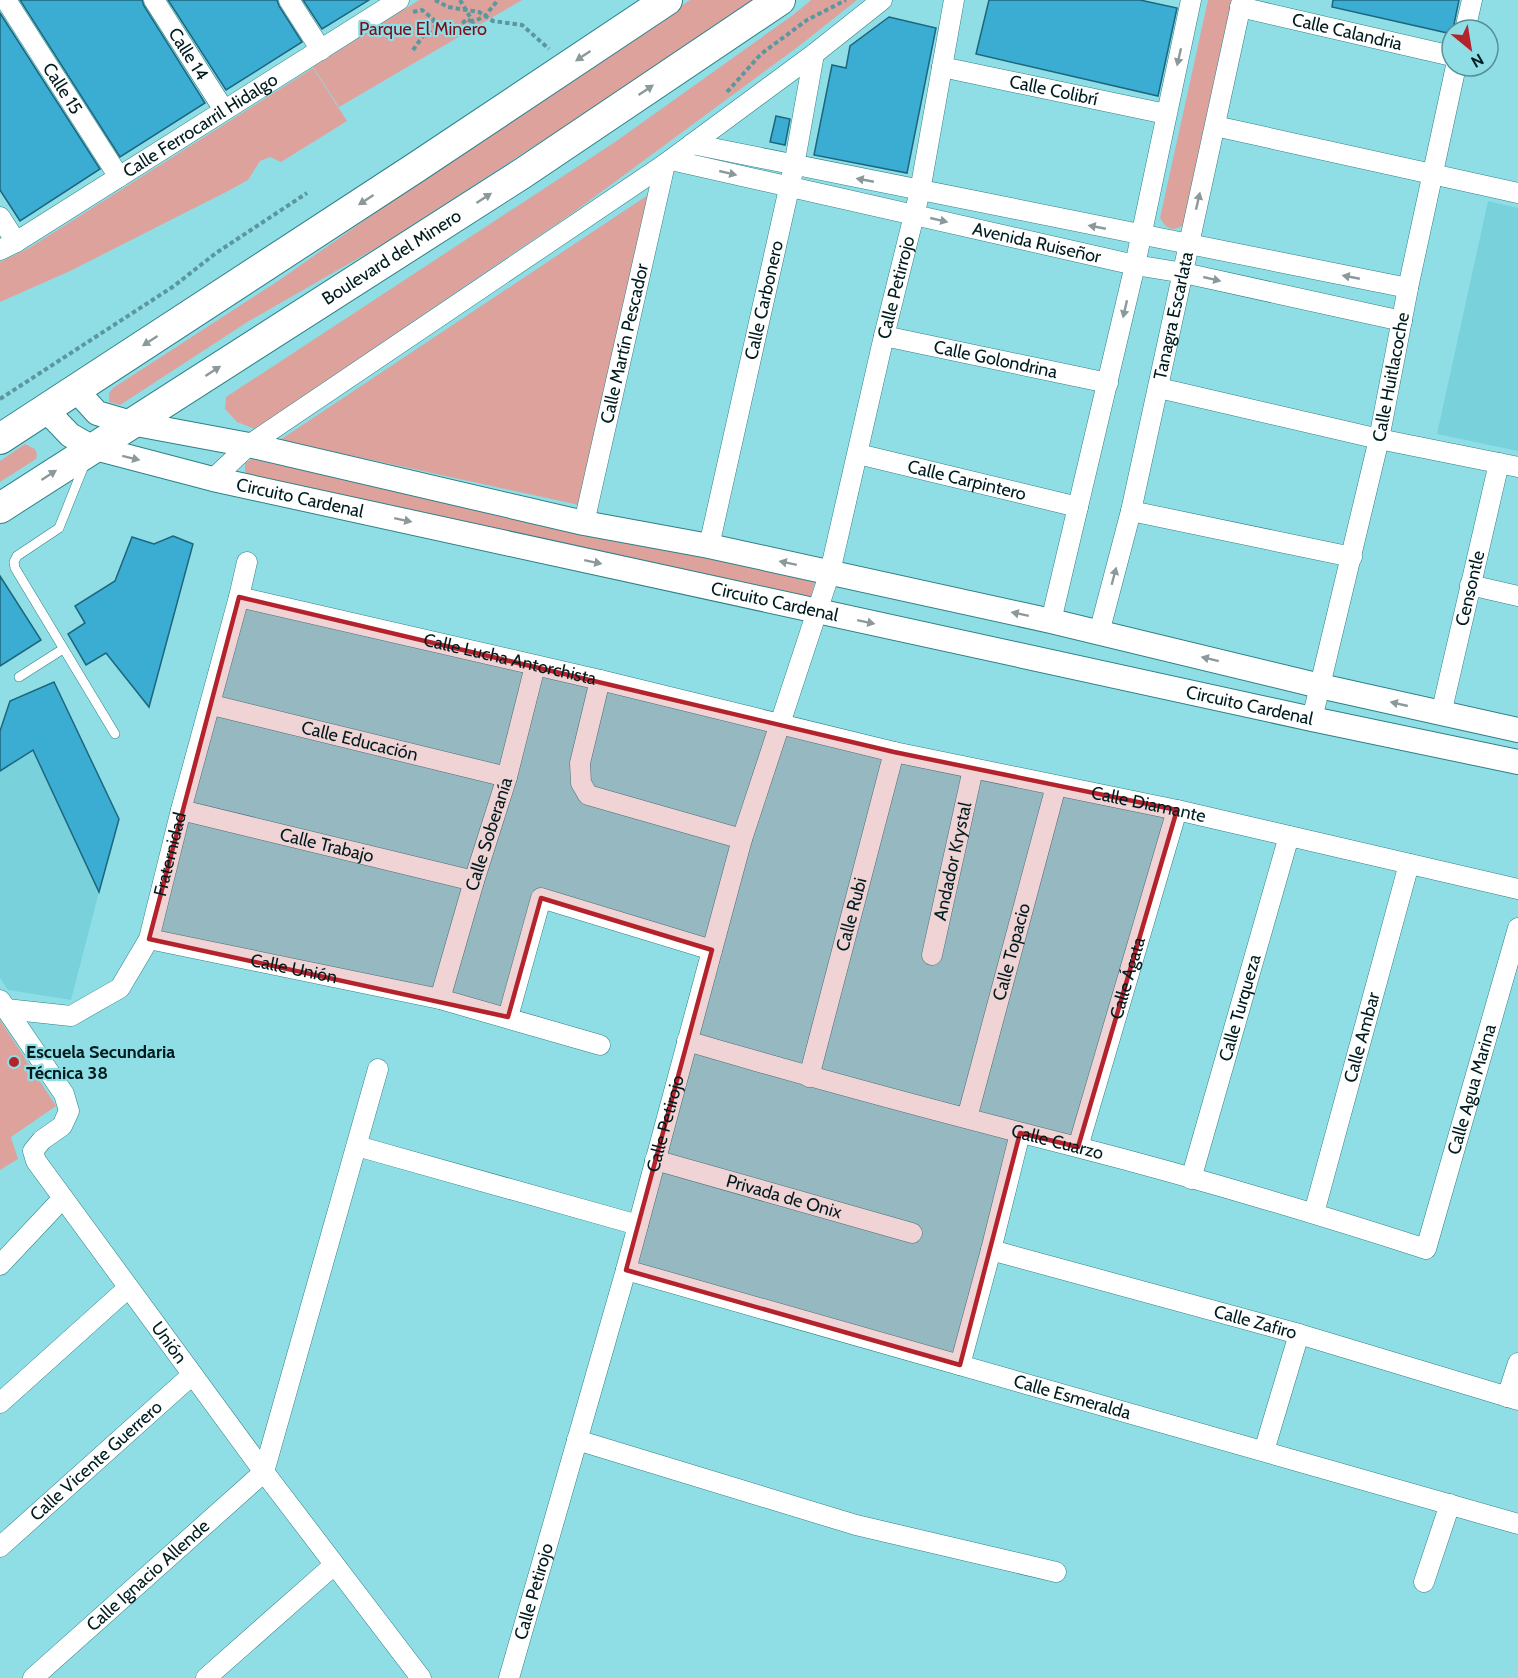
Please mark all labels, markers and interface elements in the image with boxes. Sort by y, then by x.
street label: Calle Calandria [1290,8,1405,55]
park label: Parque El Minero [359,18,487,40]
north arrow [1440,18,1500,78]
street label: Calle 14 [164,24,213,84]
one-way arrow [1173,48,1183,66]
one-way arrow [576,50,592,62]
text: N [1468,50,1487,72]
street label: Calle 15 [38,59,87,118]
street label: Calle Ferrocarril Hidalgo [119,68,282,183]
street label: Calle Colibrí [1007,70,1100,110]
one-way arrow [638,84,654,96]
one-way arrow [719,169,738,178]
one-way arrow [855,175,874,184]
one-way arrow [1194,192,1204,211]
one-way arrow [476,193,492,204]
one-way arrow [358,194,374,205]
street label: Boulevard del Minero [318,205,465,310]
one-way arrow [930,216,948,226]
street label: Avenida Ruiseñor [970,218,1103,268]
one-way arrow [1088,222,1107,231]
street label: Calle Petirrojo [873,234,919,341]
street label: Calle Carbonero [740,238,788,362]
street label: Tanagra Escarlata [1149,249,1198,382]
street label: Calle Martín Pescador [596,261,653,426]
one-way arrow [1341,272,1360,281]
one-way arrow [1202,275,1221,284]
one-way arrow [1120,300,1129,319]
street label: Calle Huitlacoche [1368,310,1414,444]
one-way arrow [142,336,159,347]
street label: Calle Golondrina [932,336,1060,383]
one-way arrow [205,365,221,376]
one-way arrow [122,453,140,463]
street label: Calle Carpintero [905,455,1028,505]
one-way arrow [41,470,57,481]
street label: Circuito Cardenal [234,473,366,523]
one-way arrow [393,516,412,525]
street label: Censontle [1451,548,1489,628]
one-way arrow [584,558,603,567]
one-way arrow [779,558,798,568]
one-way arrow [1110,567,1120,585]
street label: Circuito Cardenal [709,577,841,626]
one-way arrow [1010,609,1029,618]
one-way arrow [856,617,875,627]
street label: Calle Lucha Antorchista [421,629,599,690]
one-way arrow [1200,654,1219,664]
street label: Circuito Cardenal [1184,681,1316,730]
one-way arrow [1390,699,1409,709]
street label: Calle Educación [299,716,420,766]
street label: Calle Soberanía [461,774,517,893]
street label: Calle Diamante [1089,782,1208,827]
street label: Andador Krystal [929,799,977,923]
street label: Fraternidad [149,810,191,899]
street label: Calle Trabajo [278,823,376,867]
street label: Calle Rubi [831,875,872,954]
street label: Calle Topacio [988,901,1035,1003]
street label: Calle Ágata [1105,934,1150,1022]
street label: Calle Unión [249,949,339,989]
street label: Calle Turqueza [1214,952,1266,1064]
street label: Calle Ambar [1339,990,1385,1085]
street label: Calle Agua Marina [1443,1021,1501,1157]
place label: Escuela Secundaria Técnica 38 [26,1041,175,1084]
marker: Escuela Secundaria Técnica 38 [7,1055,21,1069]
street label: Calle Petirojo [642,1073,689,1175]
street label: Calle Cuarzo [1009,1120,1106,1164]
street label: Privada de Onix [724,1170,845,1224]
street label: Calle Zafiro [1212,1300,1299,1344]
street label: Unión [146,1317,192,1368]
street label: Calle Esmeralda [1011,1370,1134,1424]
street label: Calle Vicente Guerrero [25,1396,167,1526]
street label: Calle Ignacio Allende [82,1515,214,1636]
street label: Calle Petirojo [509,1540,558,1642]

